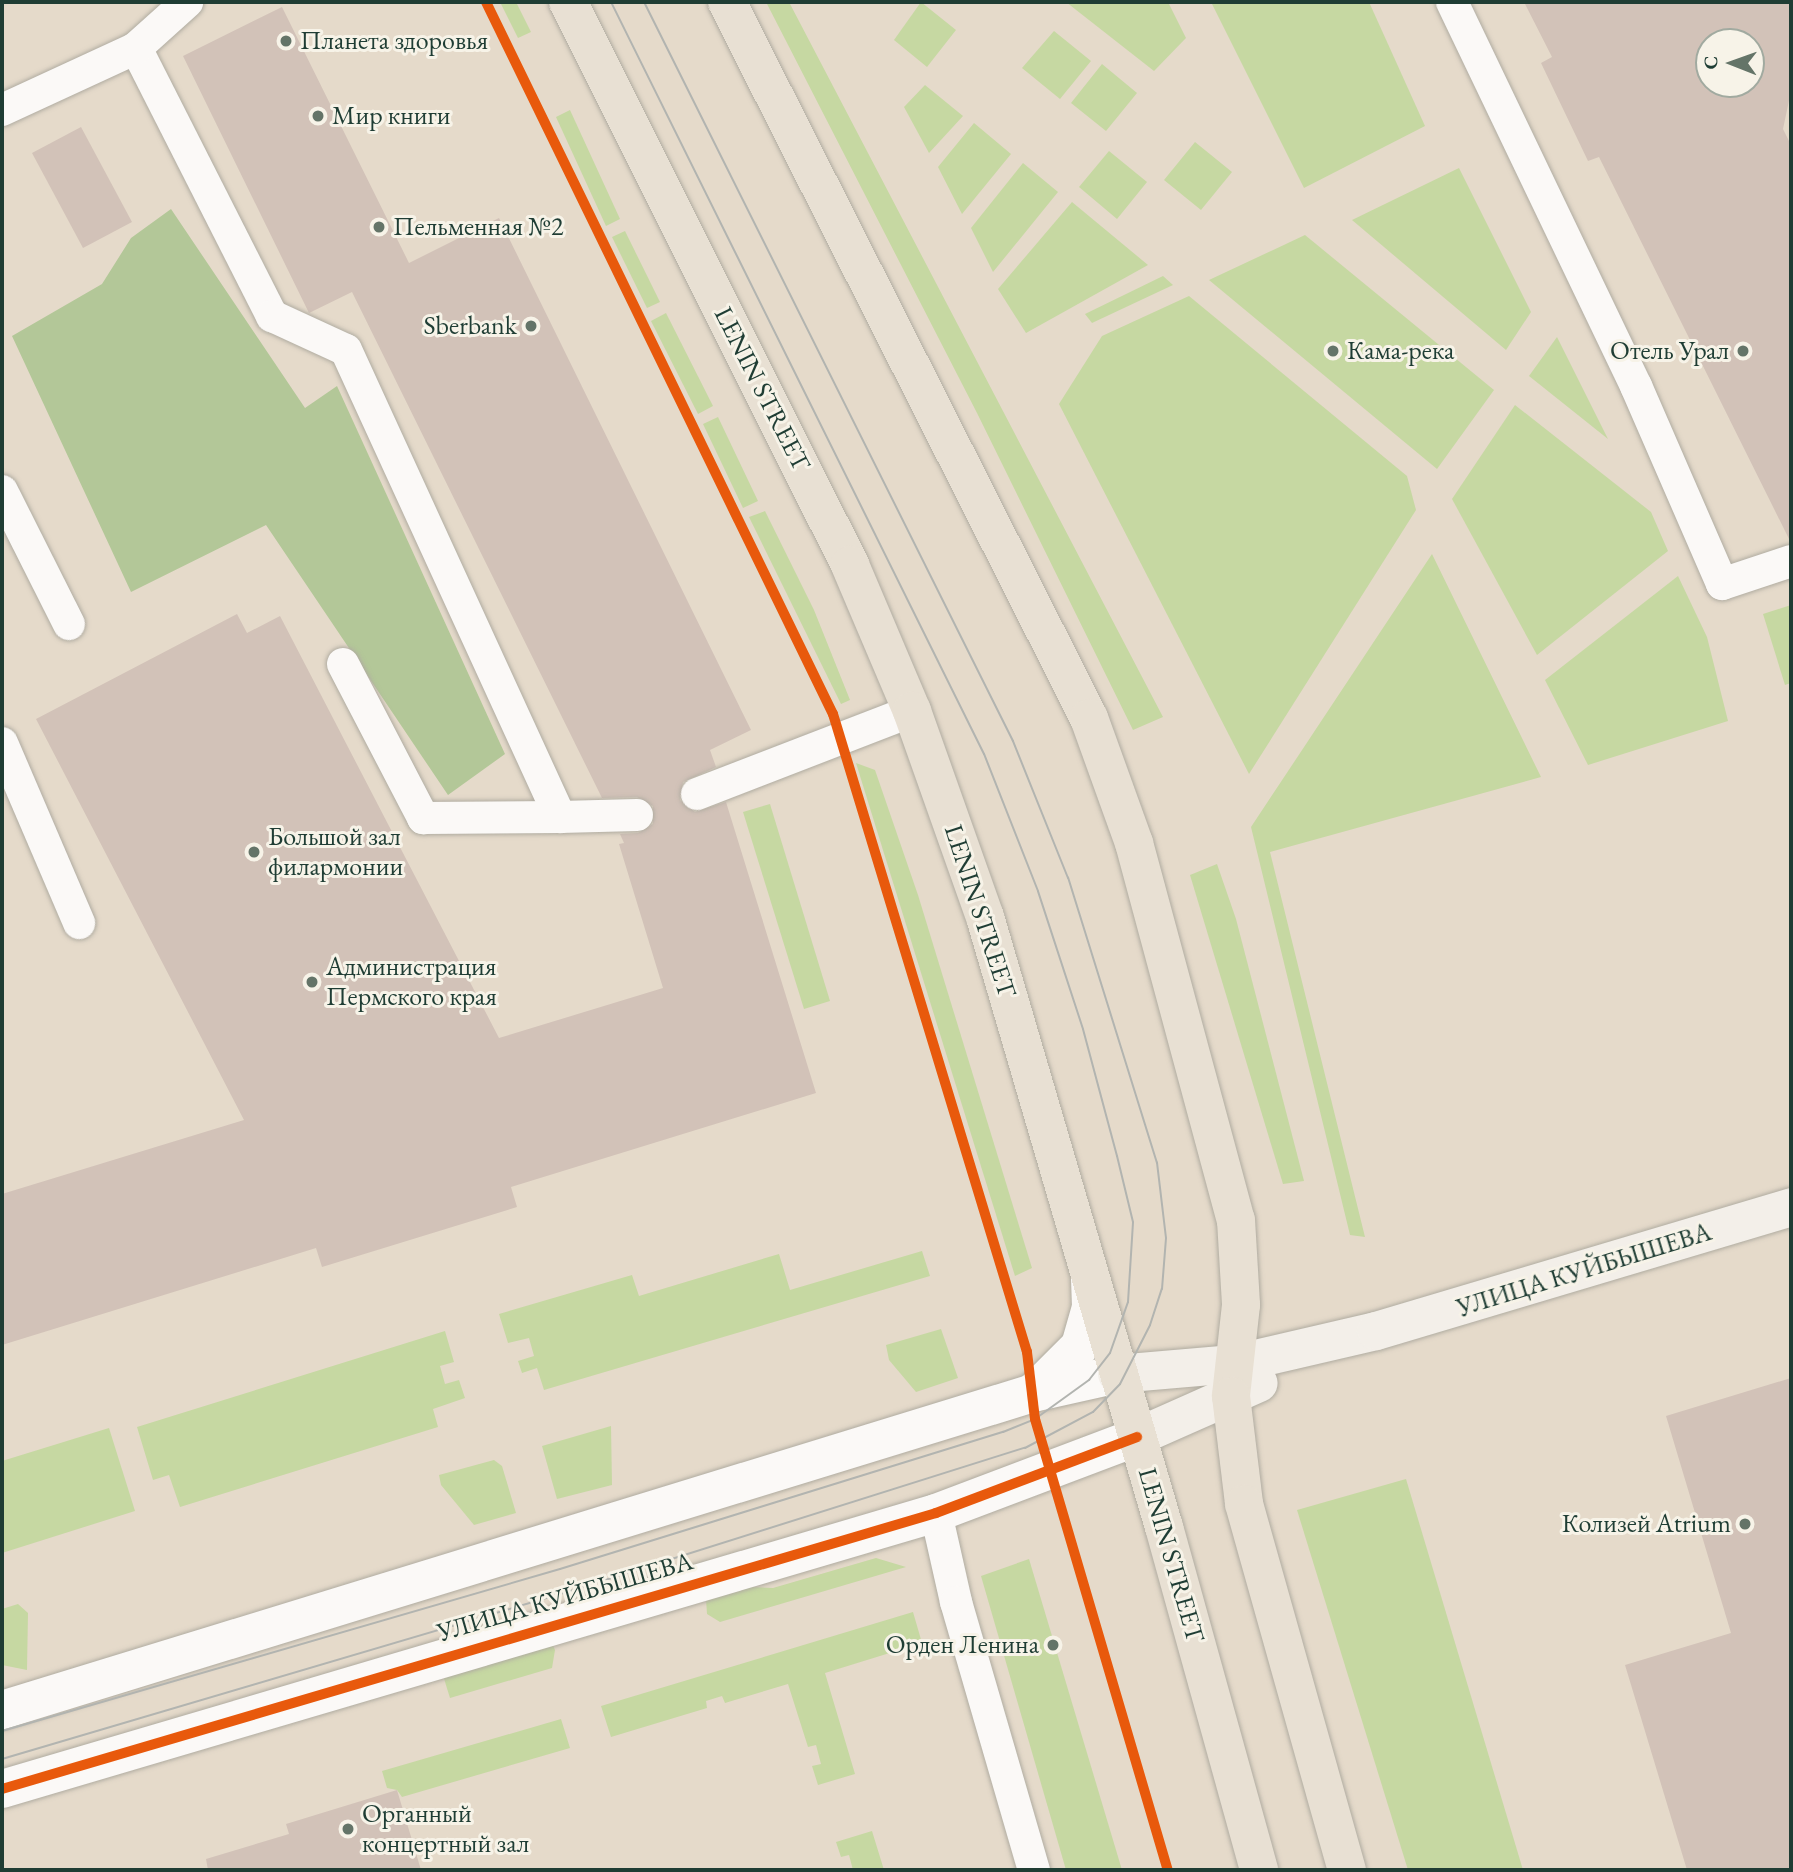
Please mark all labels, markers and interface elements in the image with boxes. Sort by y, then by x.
place label: Планета здоровья [300,25,488,57]
north arrow [1695,28,1765,98]
marker: Планета здоровья [278,33,294,49]
text: С [1698,56,1723,70]
place label: Мир книги [332,100,450,132]
marker: Мир книги [310,108,326,124]
place label: Пельменная №2 [393,211,563,243]
marker: Пельменная №2 [371,219,387,235]
street label: LENIN STREET [707,302,817,476]
place label: Sberbank [424,310,517,342]
marker: Sberbank [523,318,539,334]
place label: Кама-река [1347,335,1454,367]
place label: Отель Урал [1610,335,1729,367]
marker: Кама-река [1325,343,1341,359]
marker: Отель Урал [1735,343,1751,359]
place label: Большой зал филармонии [268,821,403,882]
street label: LENIN STREET [937,821,1023,1001]
marker: Большой зал филармонии [246,844,262,860]
place label: Администрация Пермского края [326,951,497,1012]
marker: Администрация Пермского края [304,974,320,990]
street label: УЛИЦА КУЙБЫШЕВА [1453,1216,1715,1324]
street label: LENIN STREET [1131,1464,1211,1646]
place label: Колизей Atrium [1562,1508,1731,1540]
marker: Колизей Atrium [1737,1516,1753,1532]
street label: УЛИЦА КУЙБЫШЕВА [433,1545,697,1649]
place label: Орден Ленина [886,1629,1039,1661]
marker: Орден Ленина [1045,1637,1061,1653]
place label: Органный концертный зал [362,1798,529,1860]
marker: Органный концертный зал [340,1821,356,1837]

